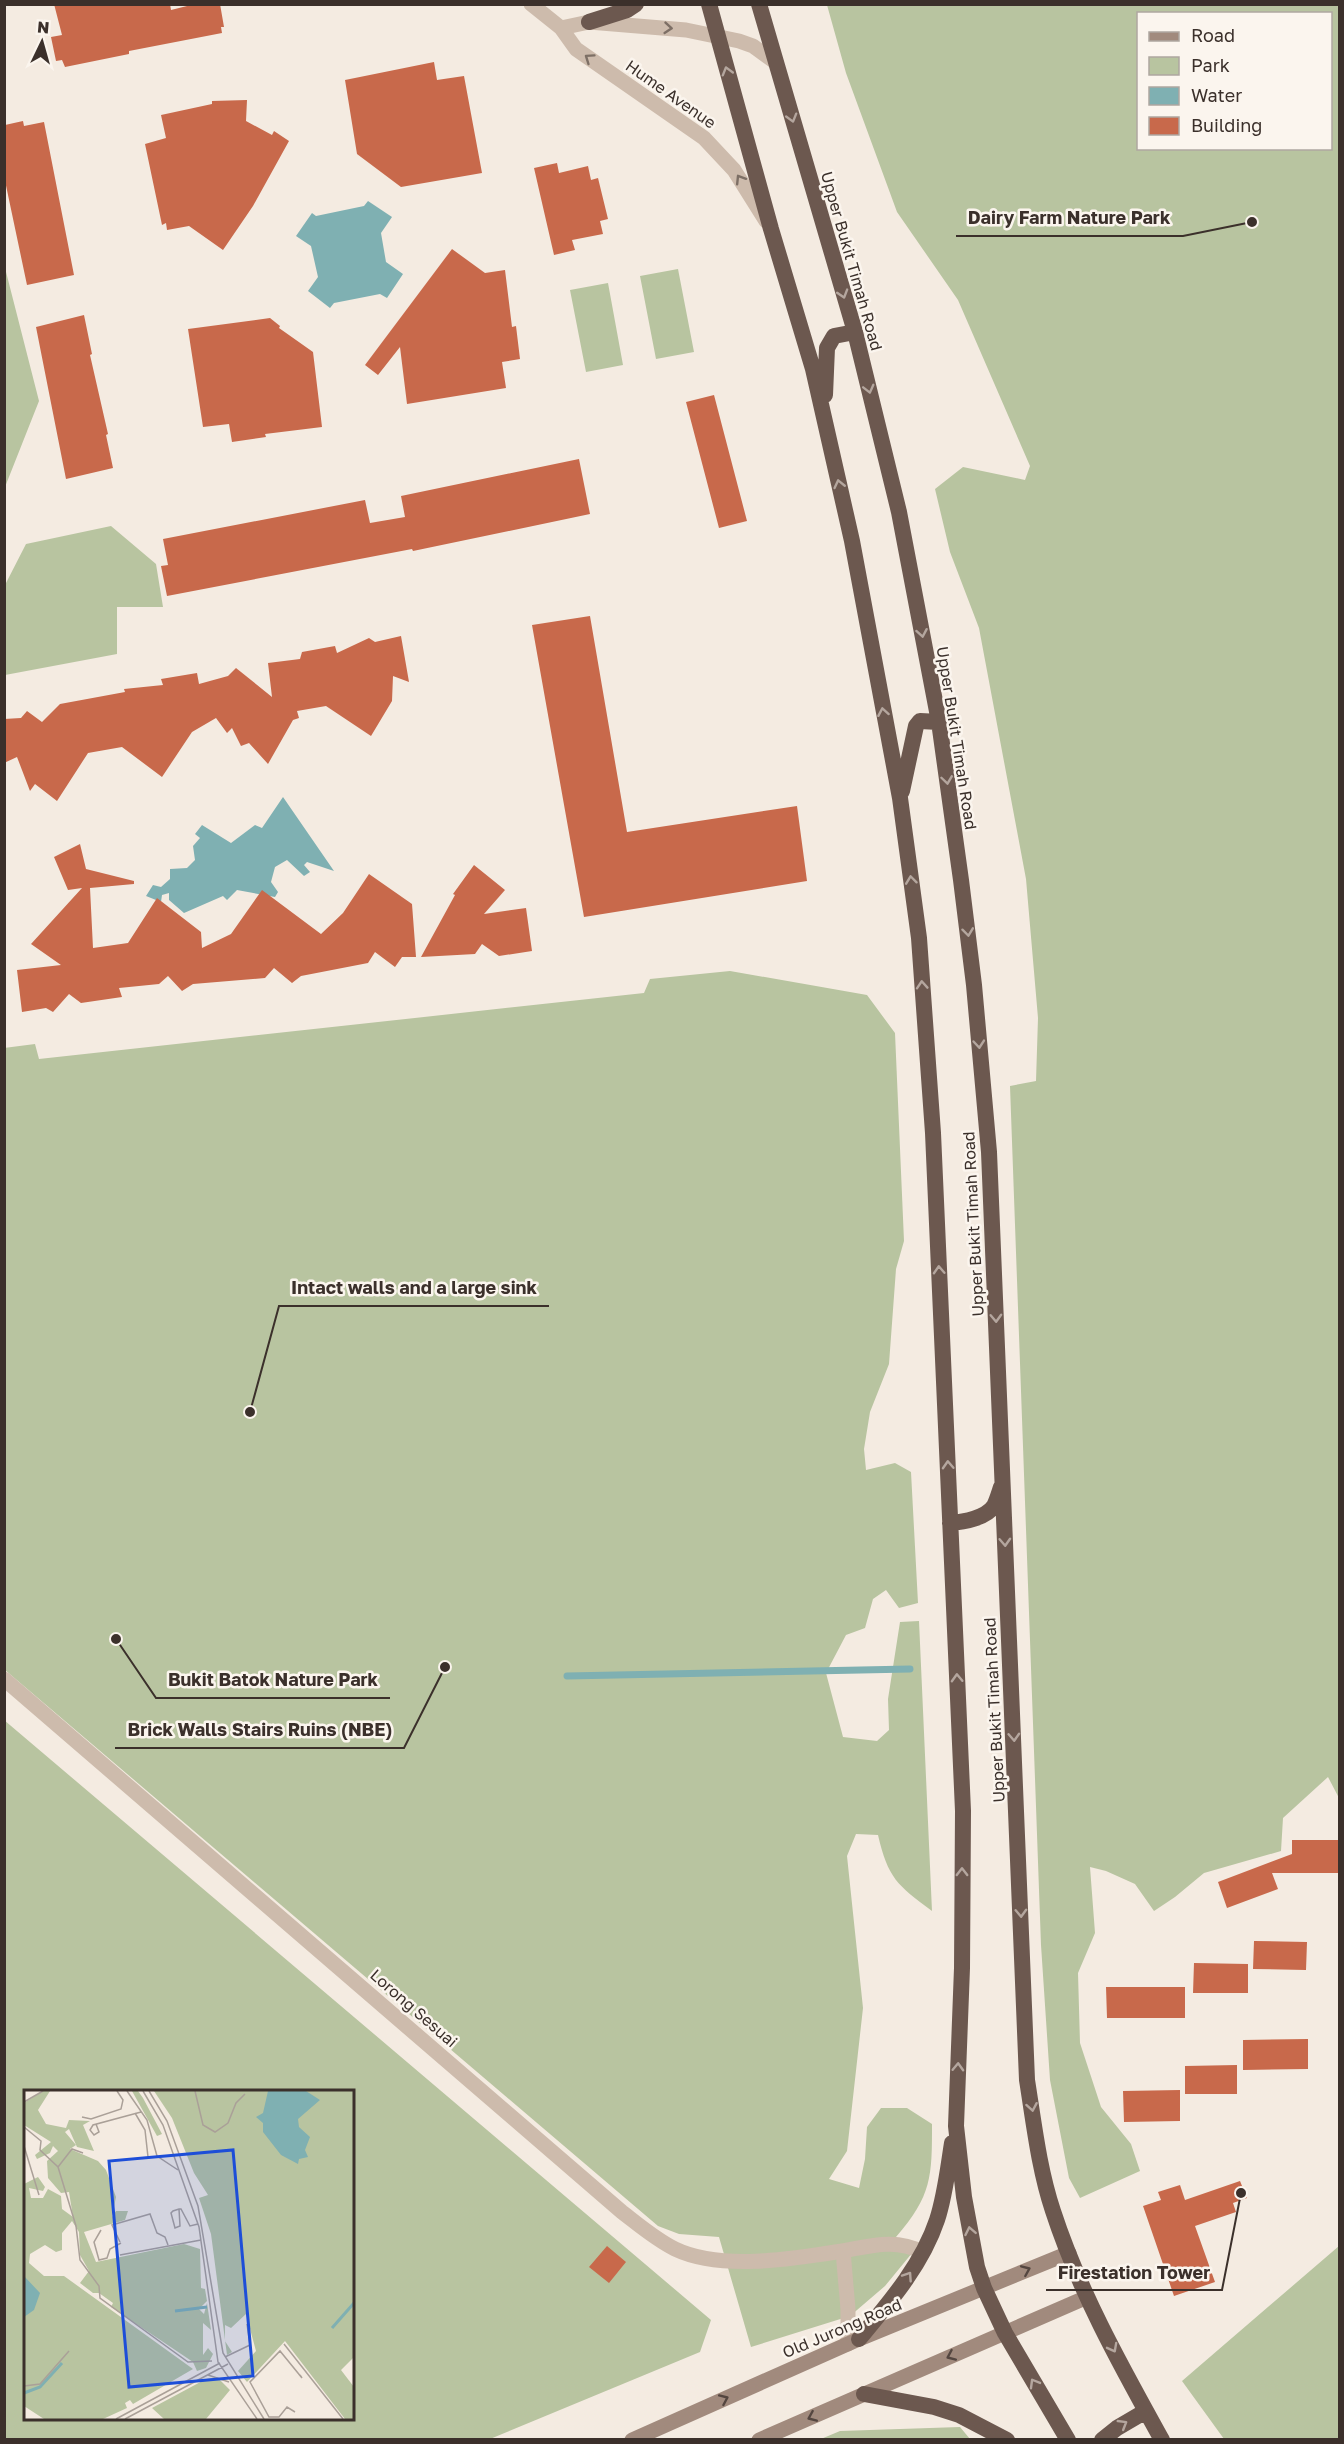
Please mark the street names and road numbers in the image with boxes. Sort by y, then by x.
street label: Hume Avenue [622,55,720,133]
street label: Upper Bukit Timah Road [817,169,887,353]
street label: Upper Bukit Timah Road [933,645,981,831]
street label: Upper Bukit Timah Road [958,1131,988,1317]
street label: Upper Bukit Timah Road [979,1617,1009,1803]
street label: Lorong Sesuai [366,1965,462,2051]
street label: Old Jurong Road [779,2294,905,2362]

